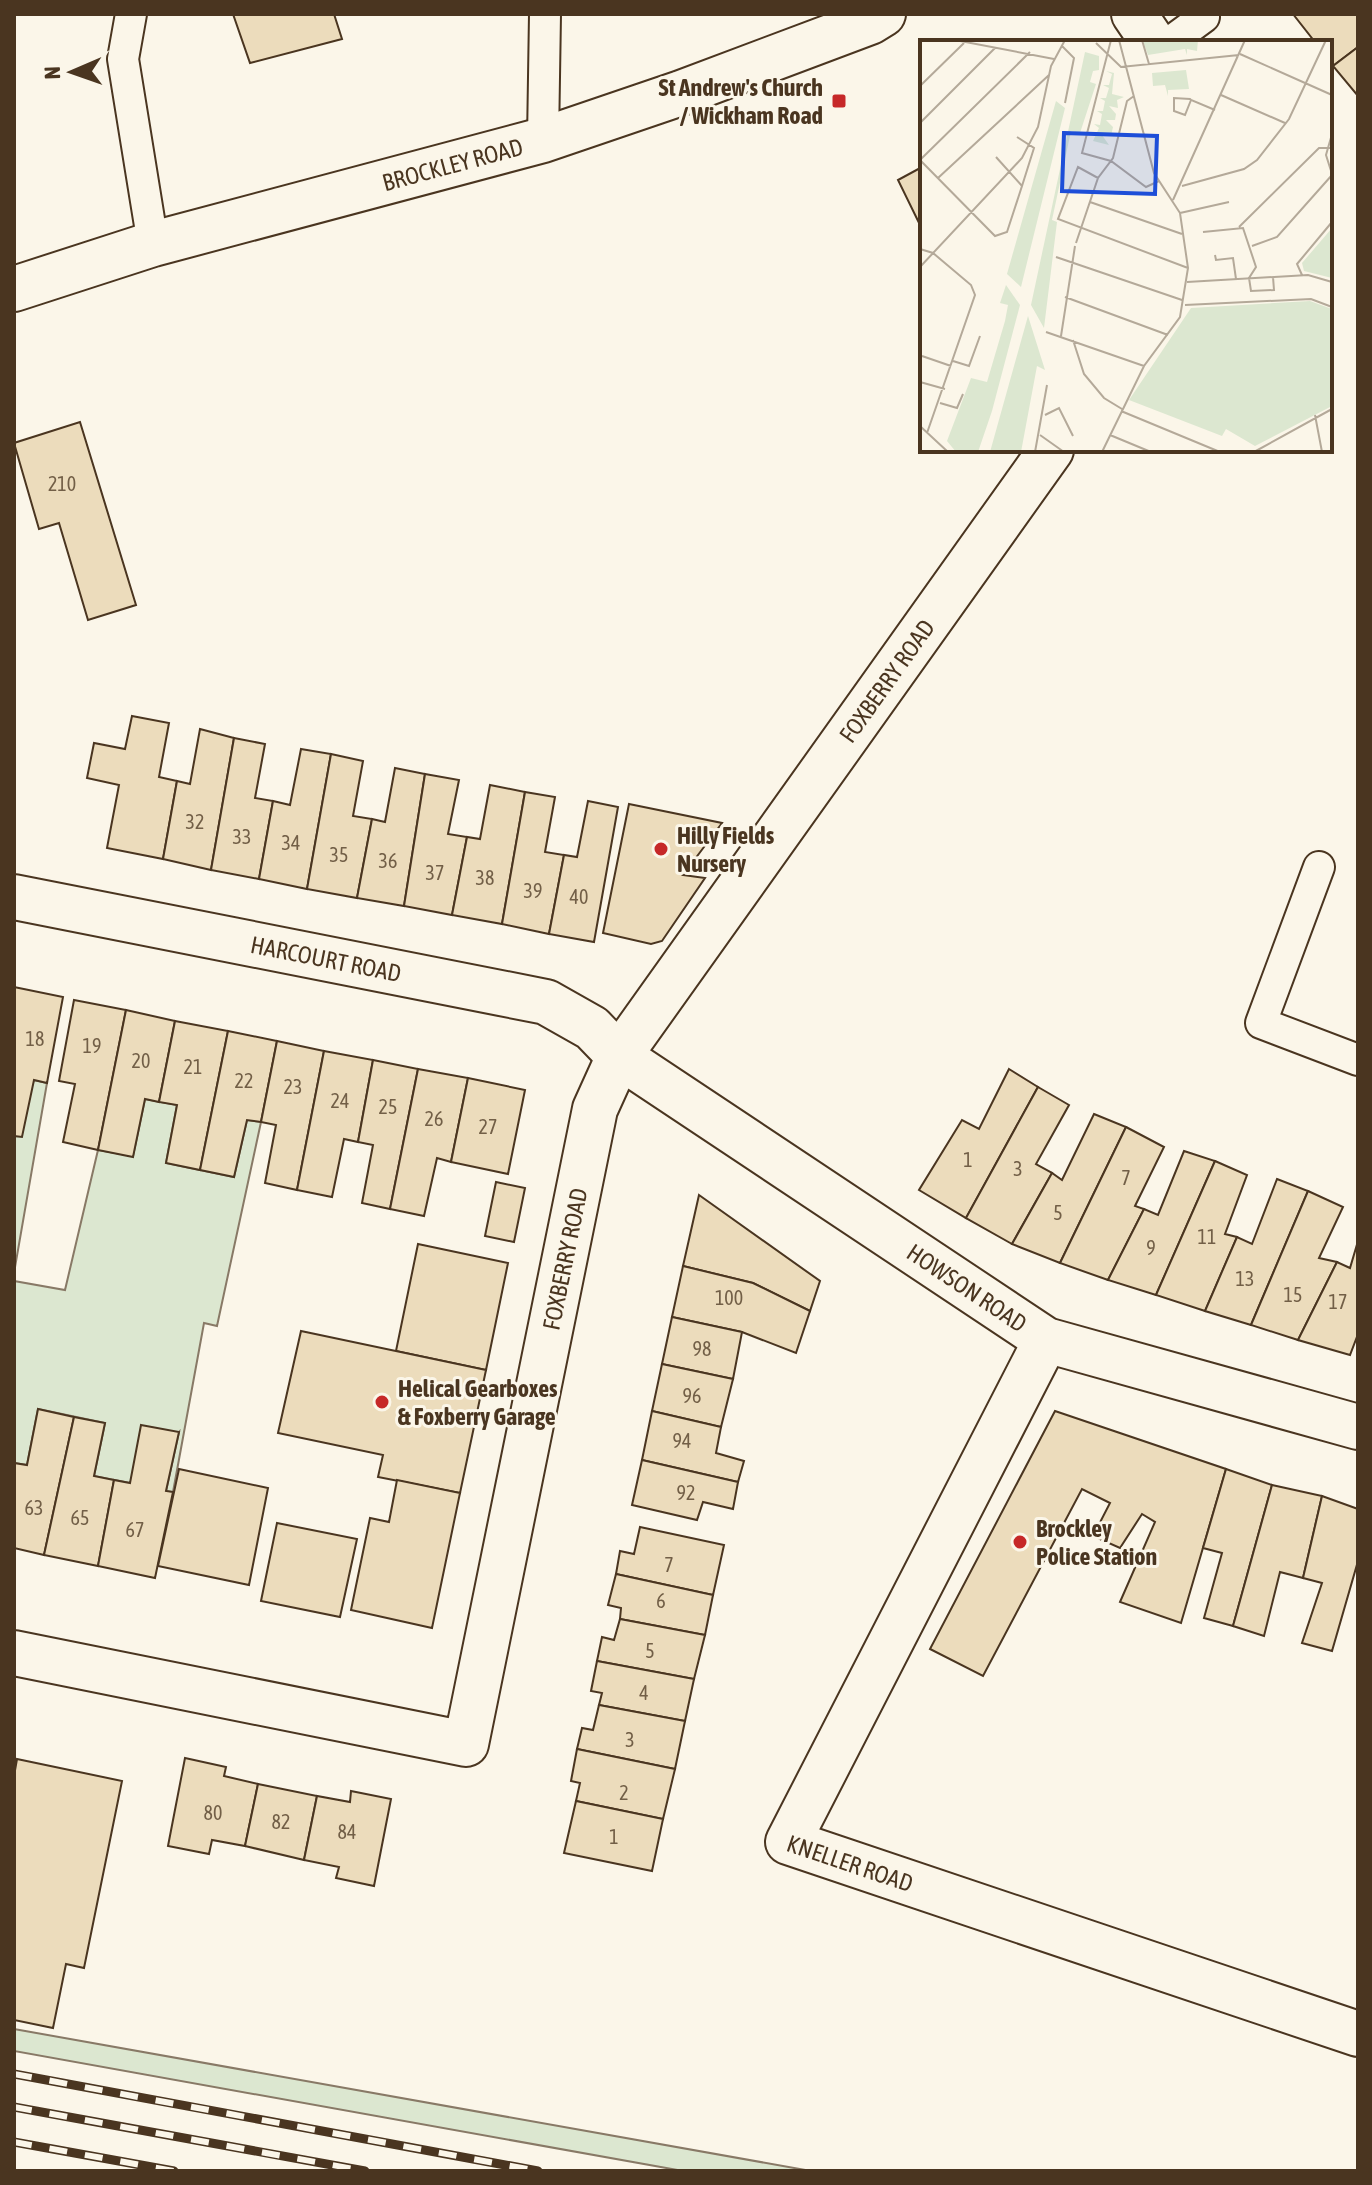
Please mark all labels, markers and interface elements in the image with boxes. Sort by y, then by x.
north arrow [32,32,112,112]
inset map [920,40,1332,452]
text: N [39,66,65,80]
place label: St Andrew's Church / Wickham Road [659,74,823,129]
marker: St Andrew's Church / Wickham Road [830,92,848,110]
street label: BROCKLEY ROAD [379,133,526,196]
house number: 210 [48,472,76,495]
street label: FOXBERRY ROAD [834,614,939,747]
house number: 32 [186,810,204,833]
place label: Hilly Fields Nursery [677,822,775,877]
house number: 33 [233,825,251,848]
house number: 34 [282,831,300,854]
marker: Hilly Fields Nursery [652,840,670,858]
house number: 35 [330,843,348,866]
house number: 36 [379,849,397,872]
house number: 37 [426,861,444,884]
house number: 38 [476,866,494,889]
house number: 39 [524,879,542,902]
house number: 40 [570,885,588,908]
street label: HARCOURT ROAD [248,931,404,987]
house number: 18 [26,1027,44,1050]
house number: 19 [83,1034,101,1057]
house number: 20 [132,1049,150,1072]
house number: 21 [184,1055,202,1078]
house number: 22 [235,1069,253,1092]
house number: 23 [284,1075,302,1098]
house number: 24 [331,1089,349,1112]
house number: 25 [379,1095,397,1118]
house number: 26 [425,1107,443,1130]
house number: 27 [479,1115,497,1138]
house number: 1 [963,1148,973,1171]
house number: 3 [1013,1157,1023,1180]
house number: 7 [1121,1166,1131,1189]
street label: FOXBERRY ROAD [537,1185,592,1332]
house number: 5 [1053,1201,1063,1224]
house number: 11 [1198,1225,1216,1248]
house number: 9 [1146,1236,1156,1259]
street label: HOWSON ROAD [902,1238,1032,1337]
house number: 13 [1236,1267,1254,1290]
house number: 15 [1284,1283,1302,1306]
house number: 100 [715,1286,743,1309]
house number: 17 [1329,1290,1347,1313]
house number: 98 [693,1337,711,1360]
place label: Helical Gearboxes & Foxberry Garage [398,1375,558,1430]
house number: 96 [683,1384,701,1407]
marker: Helical Gearboxes & Foxberry Garage [373,1393,391,1411]
house number: 94 [673,1429,691,1452]
house number: 92 [677,1481,695,1504]
house number: 63 [25,1496,43,1519]
house number: 65 [71,1506,89,1529]
place label: Brockley Police Station [1036,1515,1157,1570]
house number: 67 [126,1518,144,1541]
marker: Brockley Police Station [1011,1533,1029,1551]
house number: 7 [664,1553,674,1576]
house number: 6 [656,1589,666,1612]
house number: 5 [645,1639,655,1662]
house number: 4 [639,1681,649,1704]
house number: 3 [625,1728,635,1751]
house number: 2 [619,1781,629,1804]
house number: 80 [204,1801,222,1824]
house number: 82 [272,1810,290,1833]
house number: 84 [338,1820,356,1843]
house number: 1 [609,1825,619,1848]
street label: KNELLER ROAD [784,1829,917,1897]

